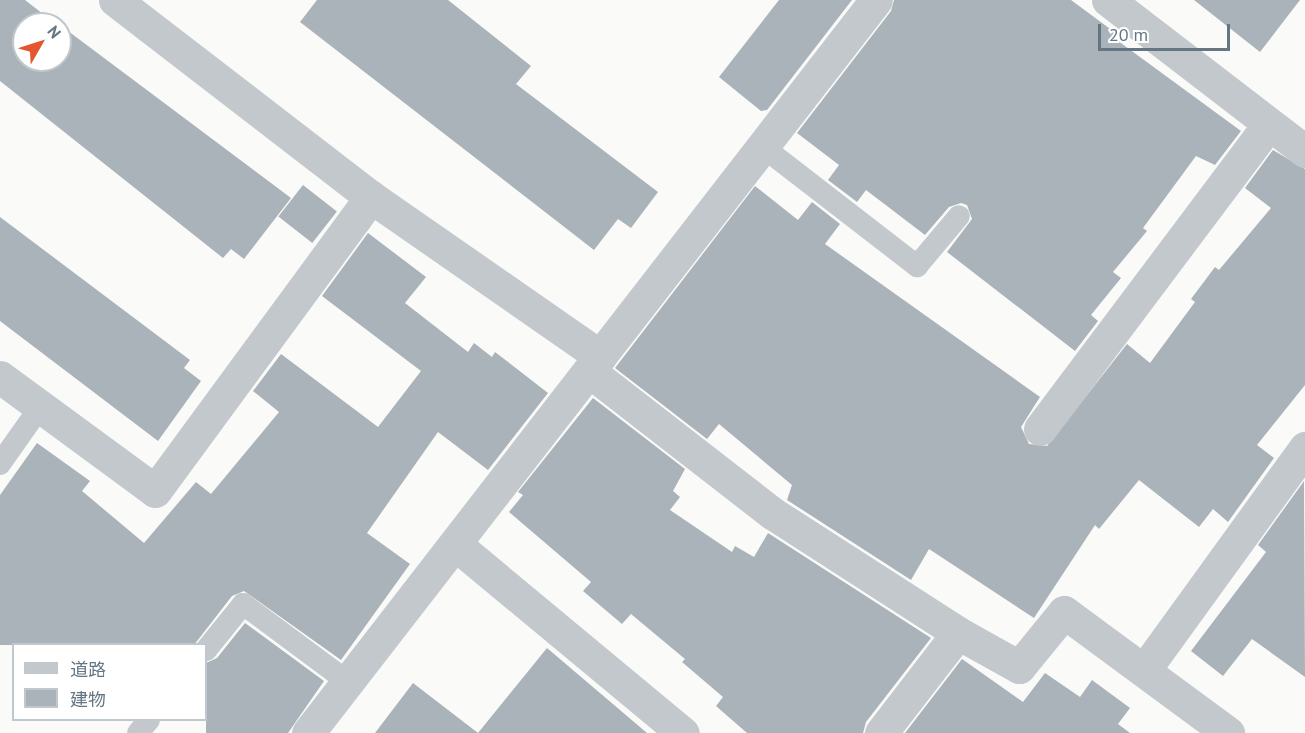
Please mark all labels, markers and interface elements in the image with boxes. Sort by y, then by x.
north arrow [12,12,72,72]
scale bar [1101,12,1233,50]
text: N [43,22,66,42]
text: 20 m [1109,23,1148,46]
legend [12,643,207,721]
text: 道路 [70,658,106,681]
text: 建物 [70,688,106,711]

